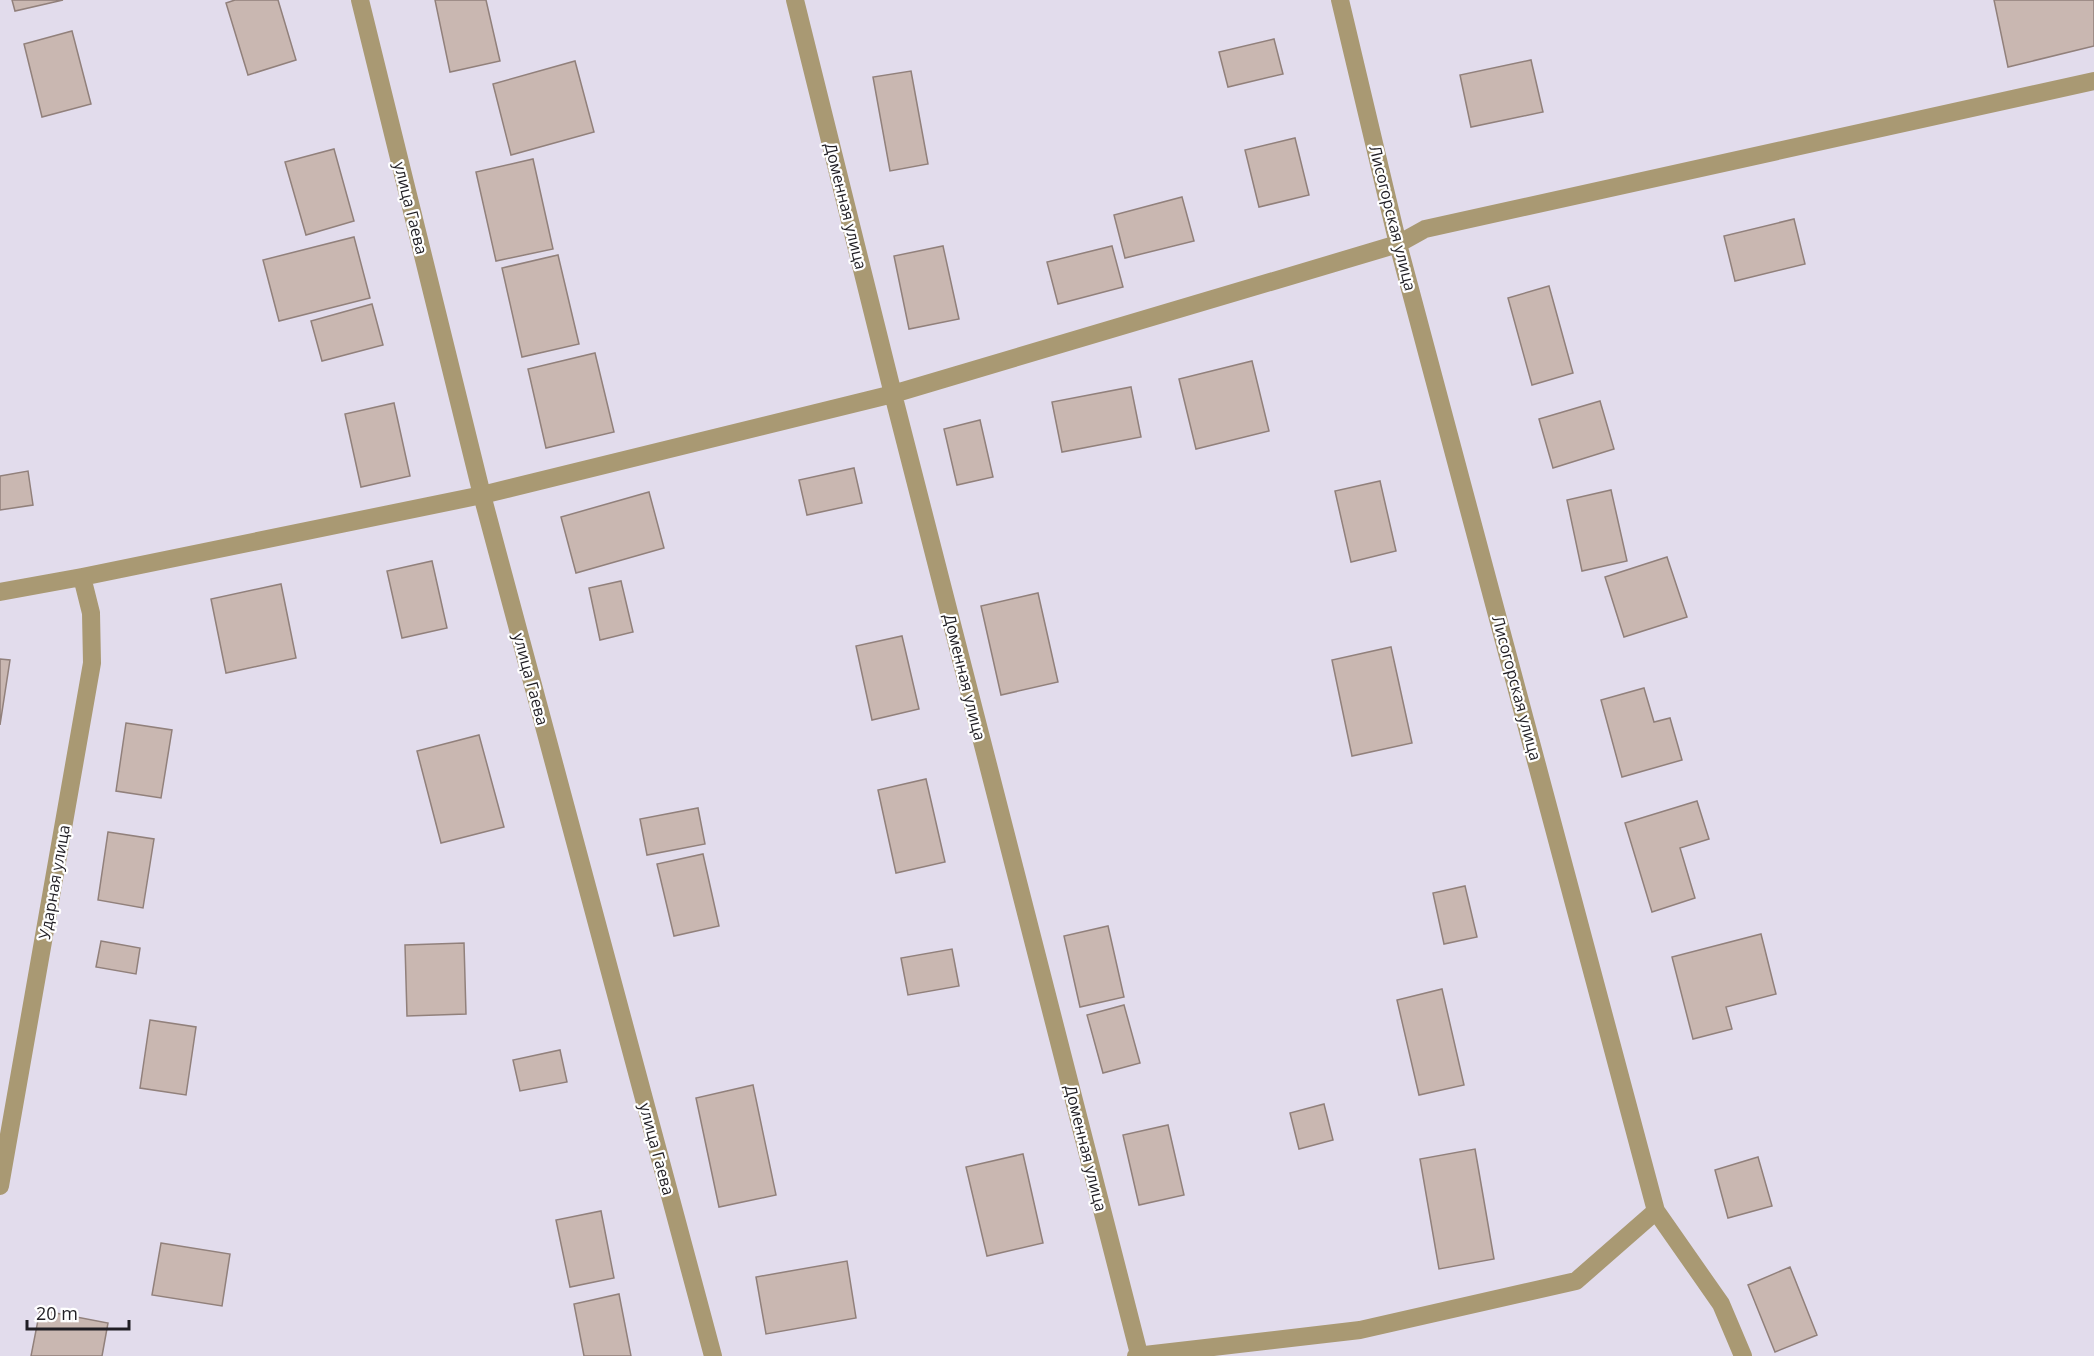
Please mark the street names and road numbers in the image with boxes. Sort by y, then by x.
street label: Доменная улица [820,140,872,272]
street label: Лисогорская улица [1364,143,1422,293]
street label: улица Гаева [389,159,433,257]
street label: Доменная улица [939,611,991,743]
street label: Лисогорская улица [1487,613,1547,763]
street label: улица Гаева [508,630,554,728]
street label: Ударная улица [33,823,75,941]
street label: Доменная улица [1060,1082,1112,1214]
street label: улица Гаева [634,1100,680,1198]

